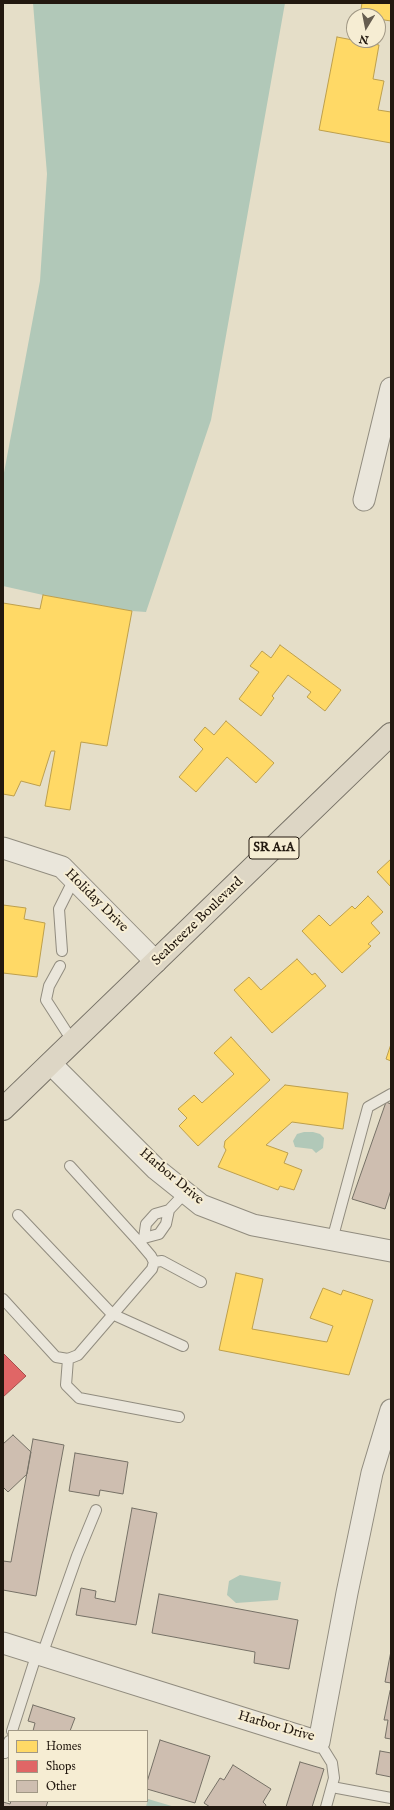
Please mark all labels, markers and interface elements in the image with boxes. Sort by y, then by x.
north arrow [346,8,386,48]
text: N [358,31,370,47]
road number: SR A1A [249,837,299,859]
street label: Holiday Drive [61,866,131,936]
street label: Seabreeze Boulevard [149,874,247,970]
street label: Harbor Drive [135,1145,207,1209]
street label: Harbor Drive [236,1708,316,1746]
legend [8,1730,148,1802]
text: Homes [46,1739,82,1754]
text: Shops [46,1759,76,1774]
text: Other [46,1779,76,1794]

